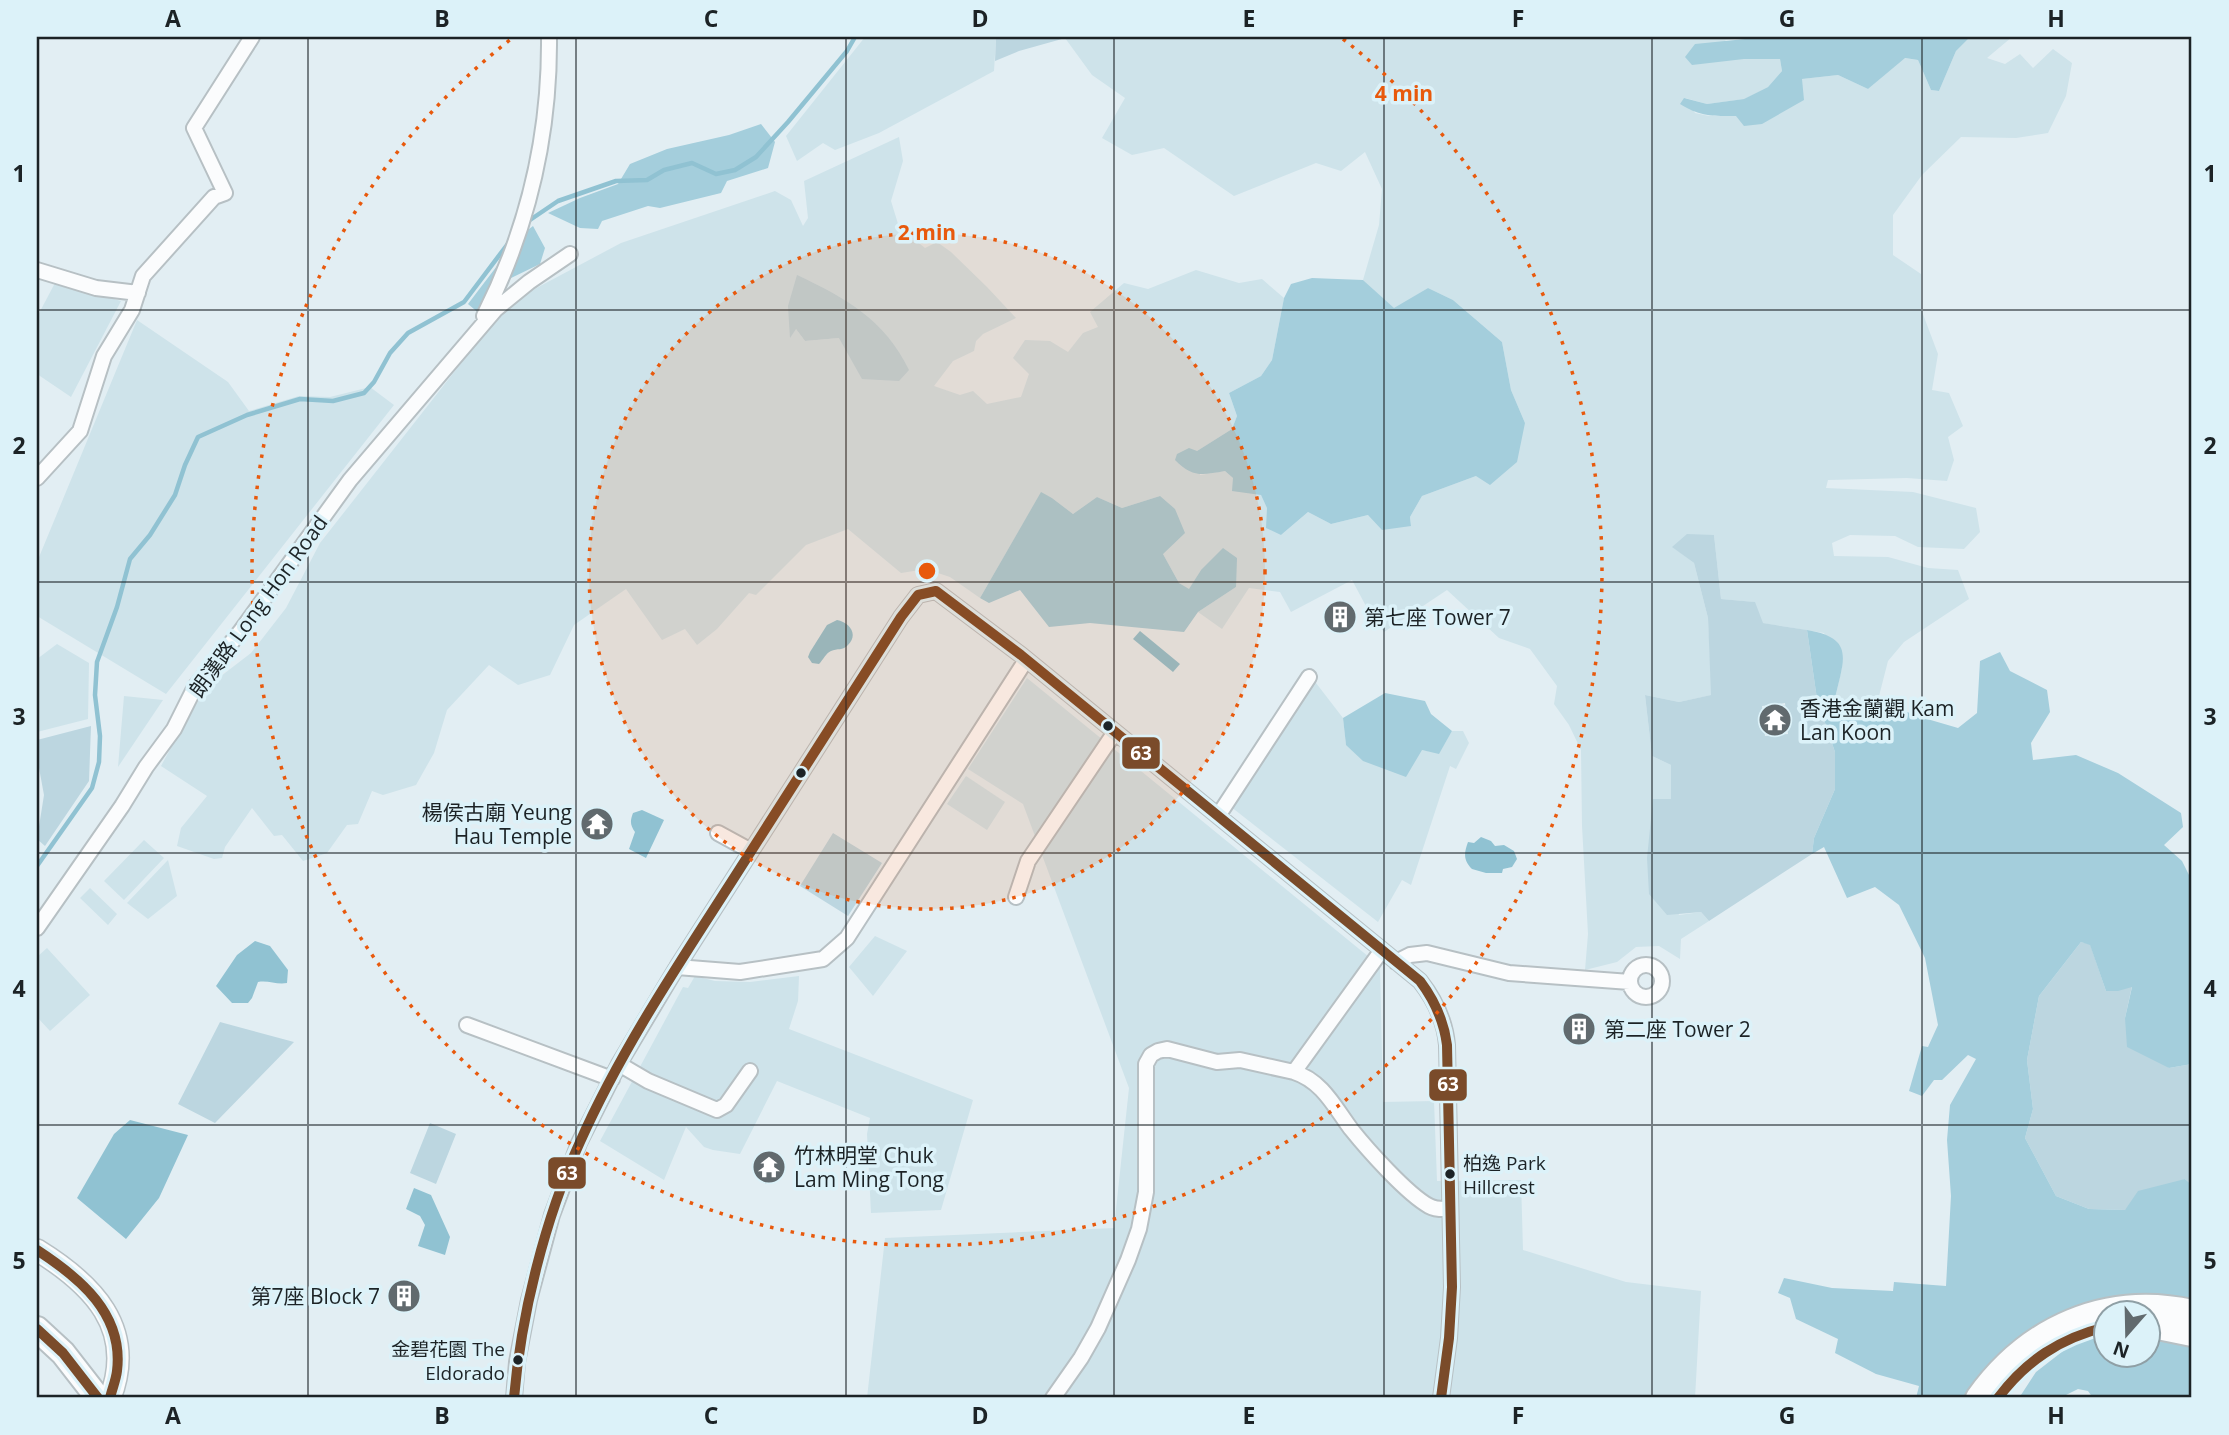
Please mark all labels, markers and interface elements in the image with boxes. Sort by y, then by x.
text: A [165,2,181,34]
text: B [434,2,450,34]
text: C [704,2,718,34]
text: D [971,2,989,34]
text: E [1243,2,1255,34]
text: F [1512,2,1524,34]
text: G [1779,2,1795,34]
text: H [2047,2,2065,34]
text: 4 min [1375,79,1433,107]
text: 1 [12,157,26,189]
text: 1 [2203,157,2217,189]
text: 2 min [898,218,956,246]
text: 2 [12,429,26,461]
text: 2 [2203,429,2217,461]
street label: 朗漢路 Long Hon Road [182,509,334,703]
centre of rings [915,559,939,583]
building icon: 第七座 Tower 7 [1321,598,1359,636]
place label: 第七座 Tower 7 [1364,603,1511,631]
place label: 香港金蘭觀 Kam Lan Koon [1800,694,1954,746]
text: 3 [12,700,26,732]
text: 3 [2203,700,2217,732]
temple icon: 香港金蘭觀 Kam Lan Koon [1756,701,1794,739]
unlabelled marker [1101,719,1115,733]
line badge: 63 [1121,736,1161,770]
text: 63 [1130,740,1152,766]
unlabelled marker [794,766,808,780]
place label: 楊侯古廟 Yeung Hau Temple [422,798,572,850]
temple icon: 楊侯古廟 Yeung Hau Temple [578,805,616,843]
text: 4 [12,972,26,1004]
text: 4 [2203,972,2217,1004]
building icon: 第二座 Tower 2 [1560,1010,1598,1048]
place label: 第二座 Tower 2 [1604,1015,1751,1043]
line badge: 63 [1428,1068,1468,1102]
text: 63 [1437,1071,1459,1097]
place label: 竹林明堂 Chuk Lam Ming Tong [794,1141,944,1193]
temple icon: 竹林明堂 Chuk Lam Ming Tong [750,1148,788,1186]
place label: 柏逸 Park Hillcrest [1463,1150,1546,1200]
line badge: 63 [547,1156,587,1190]
text: 63 [556,1160,578,1186]
marker: 柏逸 Park Hillcrest [1443,1167,1457,1181]
text: 5 [12,1244,26,1276]
text: 5 [2203,1244,2217,1276]
building icon: 第7座 Block 7 [385,1277,423,1315]
place label: 第7座 Block 7 [250,1282,380,1310]
north arrow [2092,1298,2162,1368]
text: N [2109,1335,2133,1365]
place label: 金碧花園 The Eldorado [391,1336,505,1386]
marker: 金碧花園 The Eldorado [511,1353,525,1367]
text: A [165,1399,181,1431]
text: B [434,1399,450,1431]
text: C [704,1399,718,1431]
text: D [971,1399,989,1431]
text: E [1243,1399,1255,1431]
text: F [1512,1399,1524,1431]
text: G [1779,1399,1795,1431]
text: H [2047,1399,2065,1431]

